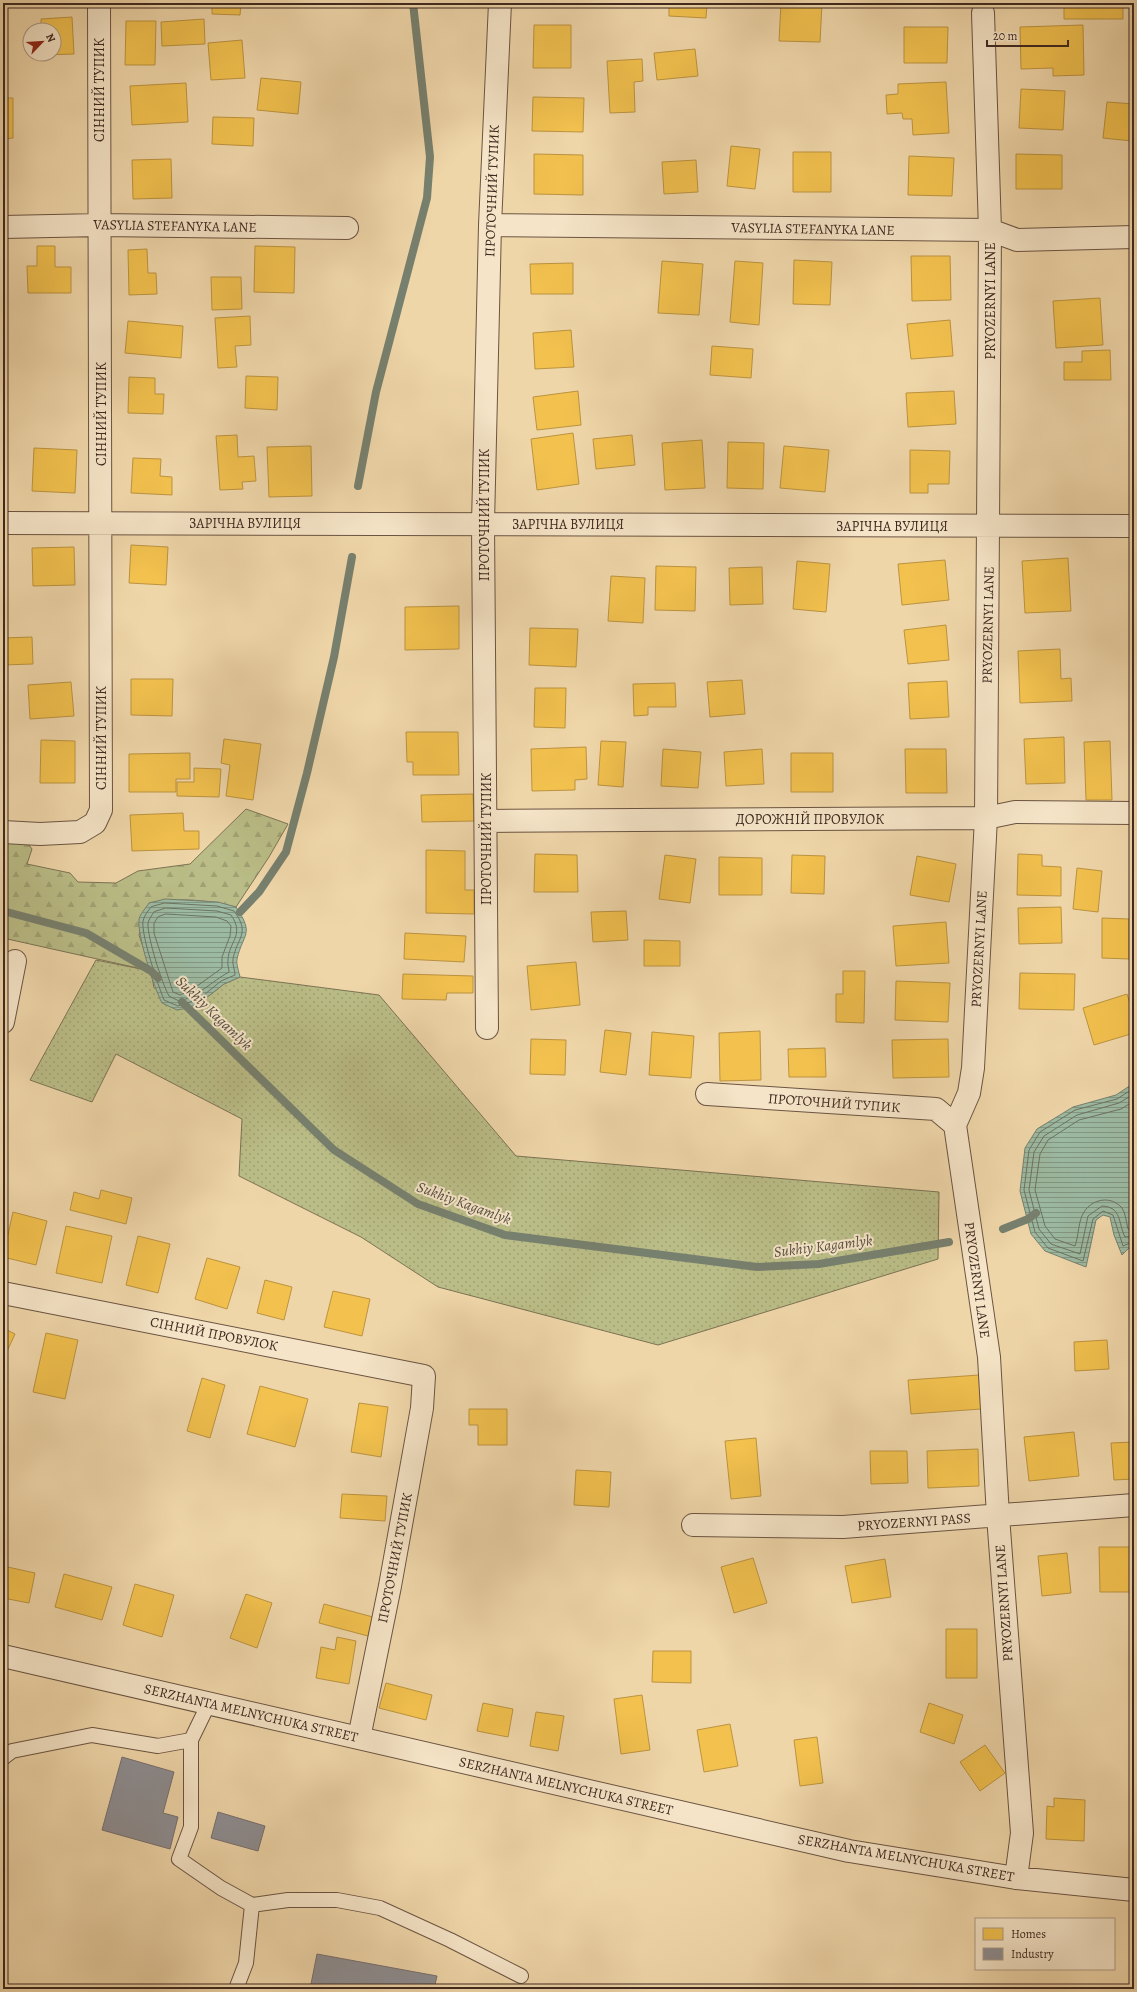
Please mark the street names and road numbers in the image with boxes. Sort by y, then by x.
street label: СІННИЙ ТУПИК [90,38,109,142]
street label: ПРОТОЧНИЙ ТУПИК [480,125,504,257]
street label: VASYLIA STEFANYKA LANE [92,215,257,237]
street label: VASYLIA STEFANYKA LANE [730,218,895,240]
street label: PRYOZERNYI LANE [981,242,1000,360]
street label: СІННИЙ ТУПИК [92,362,111,466]
street label: ПРОТОЧНИЙ ТУПИК [475,449,494,581]
street label: ЗАРІЧНА ВУЛИЦЯ [189,514,301,533]
street label: ЗАРІЧНА ВУЛИЦЯ [512,515,624,534]
street label: ЗАРІЧНА ВУЛИЦЯ [836,517,948,536]
street label: PRYOZERNYI LANE [977,566,999,684]
street label: СІННИЙ ТУПИК [92,686,111,790]
street label: ПРОТОЧНИЙ ТУПИК [477,773,496,905]
street label: ДОРОЖНІЙ ПРОВУЛОК [736,810,884,829]
street label: PRYOZERNYI LANE [966,890,992,1008]
street label: ПРОТОЧНИЙ ТУПИК [767,1089,901,1117]
street label: PRYOZERNYI LANE [959,1221,995,1339]
street label: СІННИЙ ПРОВУЛОК [148,1312,280,1356]
street label: ПРОТОЧНИЙ ТУПИК [373,1491,417,1625]
street label: PRYOZERNYI PASS [857,1509,971,1535]
street label: PRYOZERNYI LANE [990,1544,1018,1662]
street label: SERZHANTA MELNYCHUKA STREET [142,1679,360,1747]
street label: SERZHANTA MELNYCHUKA STREET [457,1752,675,1820]
street label: SERZHANTA MELNYCHUKA STREET [796,1830,1016,1886]

